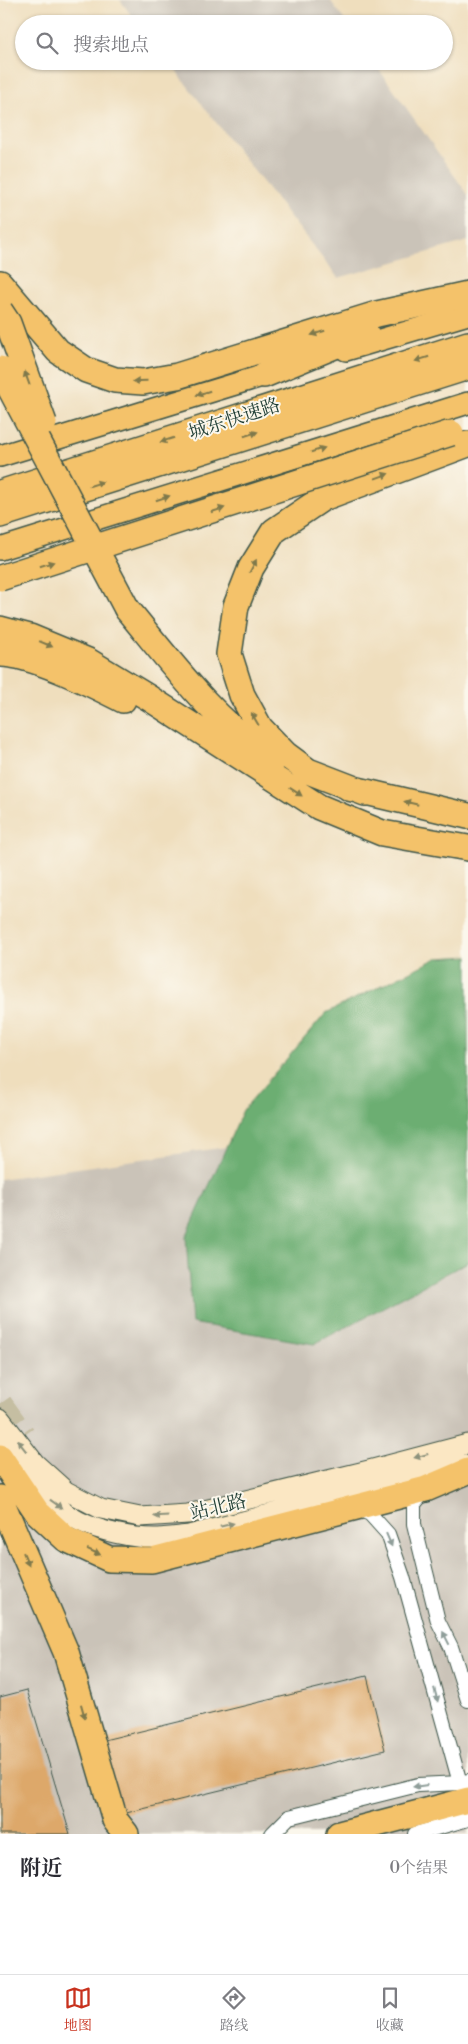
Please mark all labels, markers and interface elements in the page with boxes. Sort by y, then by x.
search box [15,15,453,70]
icon: search [33,29,61,57]
text: 搜索地点 [73,33,149,57]
one-way arrow [310,329,325,337]
one-way arrow [414,355,429,363]
one-way arrow [23,370,30,385]
one-way arrow [131,377,147,385]
one-way arrow [196,390,211,398]
street label: 城东快速路 [185,393,283,445]
one-way arrow [244,430,259,438]
one-way arrow [159,436,174,444]
one-way arrow [311,445,326,453]
one-way arrow [374,472,389,479]
one-way arrow [89,480,104,487]
one-way arrow [156,494,171,502]
one-way arrow [211,505,226,513]
one-way arrow [249,559,257,573]
one-way arrow [39,560,54,568]
one-way arrow [39,640,54,648]
one-way arrow [251,712,260,725]
one-way arrow [289,788,303,797]
one-way arrow [403,799,418,807]
one-way arrow [17,1440,28,1453]
one-way arrow [413,1453,428,1461]
street label: 站北路 [188,1489,249,1525]
one-way arrow [49,1499,62,1510]
one-way arrow [152,1512,168,1520]
one-way arrow [219,1521,234,1529]
one-way arrow [386,1533,394,1547]
one-way arrow [87,1548,101,1556]
one-way arrow [22,1552,30,1566]
one-way arrow [442,1631,450,1645]
one-way arrow [432,1688,440,1703]
one-way arrow [79,1703,87,1718]
one-way arrow [411,1782,427,1790]
text: 附近 [20,1856,62,1882]
text: 0个结果 [389,1858,448,1878]
tab: 地图 [64,1984,92,2035]
tab: 路线 [220,1984,248,2035]
tab: 收藏 [376,1984,404,2035]

